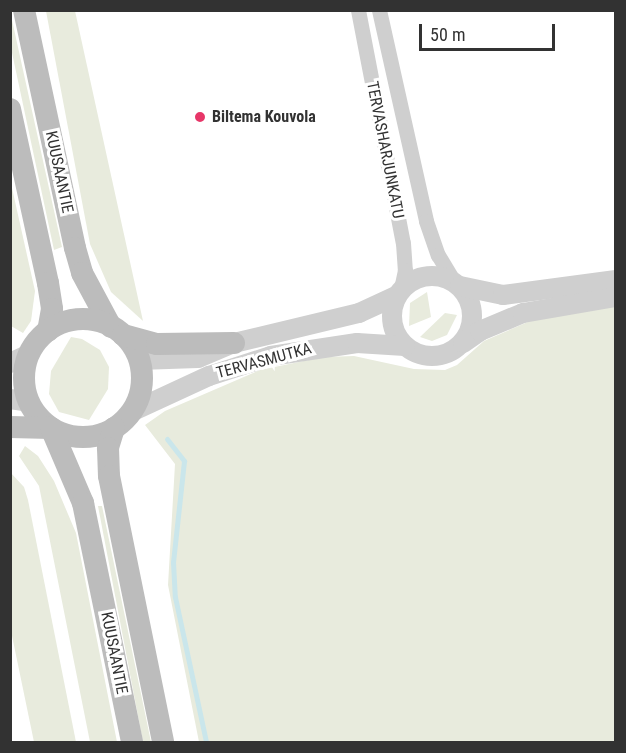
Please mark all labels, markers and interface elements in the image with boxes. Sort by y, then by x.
scale bar [422,12,558,50]
text: 50 m [430,24,465,45]
street label: TERVASHARJUNKATU [362,80,408,220]
place label: Biltema Kouvola [212,107,316,127]
marker: Biltema Kouvola [193,110,207,124]
street label: KUUSAANTIE [41,129,77,215]
street label: TERVASMUTKA [214,339,314,383]
street label: KUUSAANTIE [97,610,131,696]

